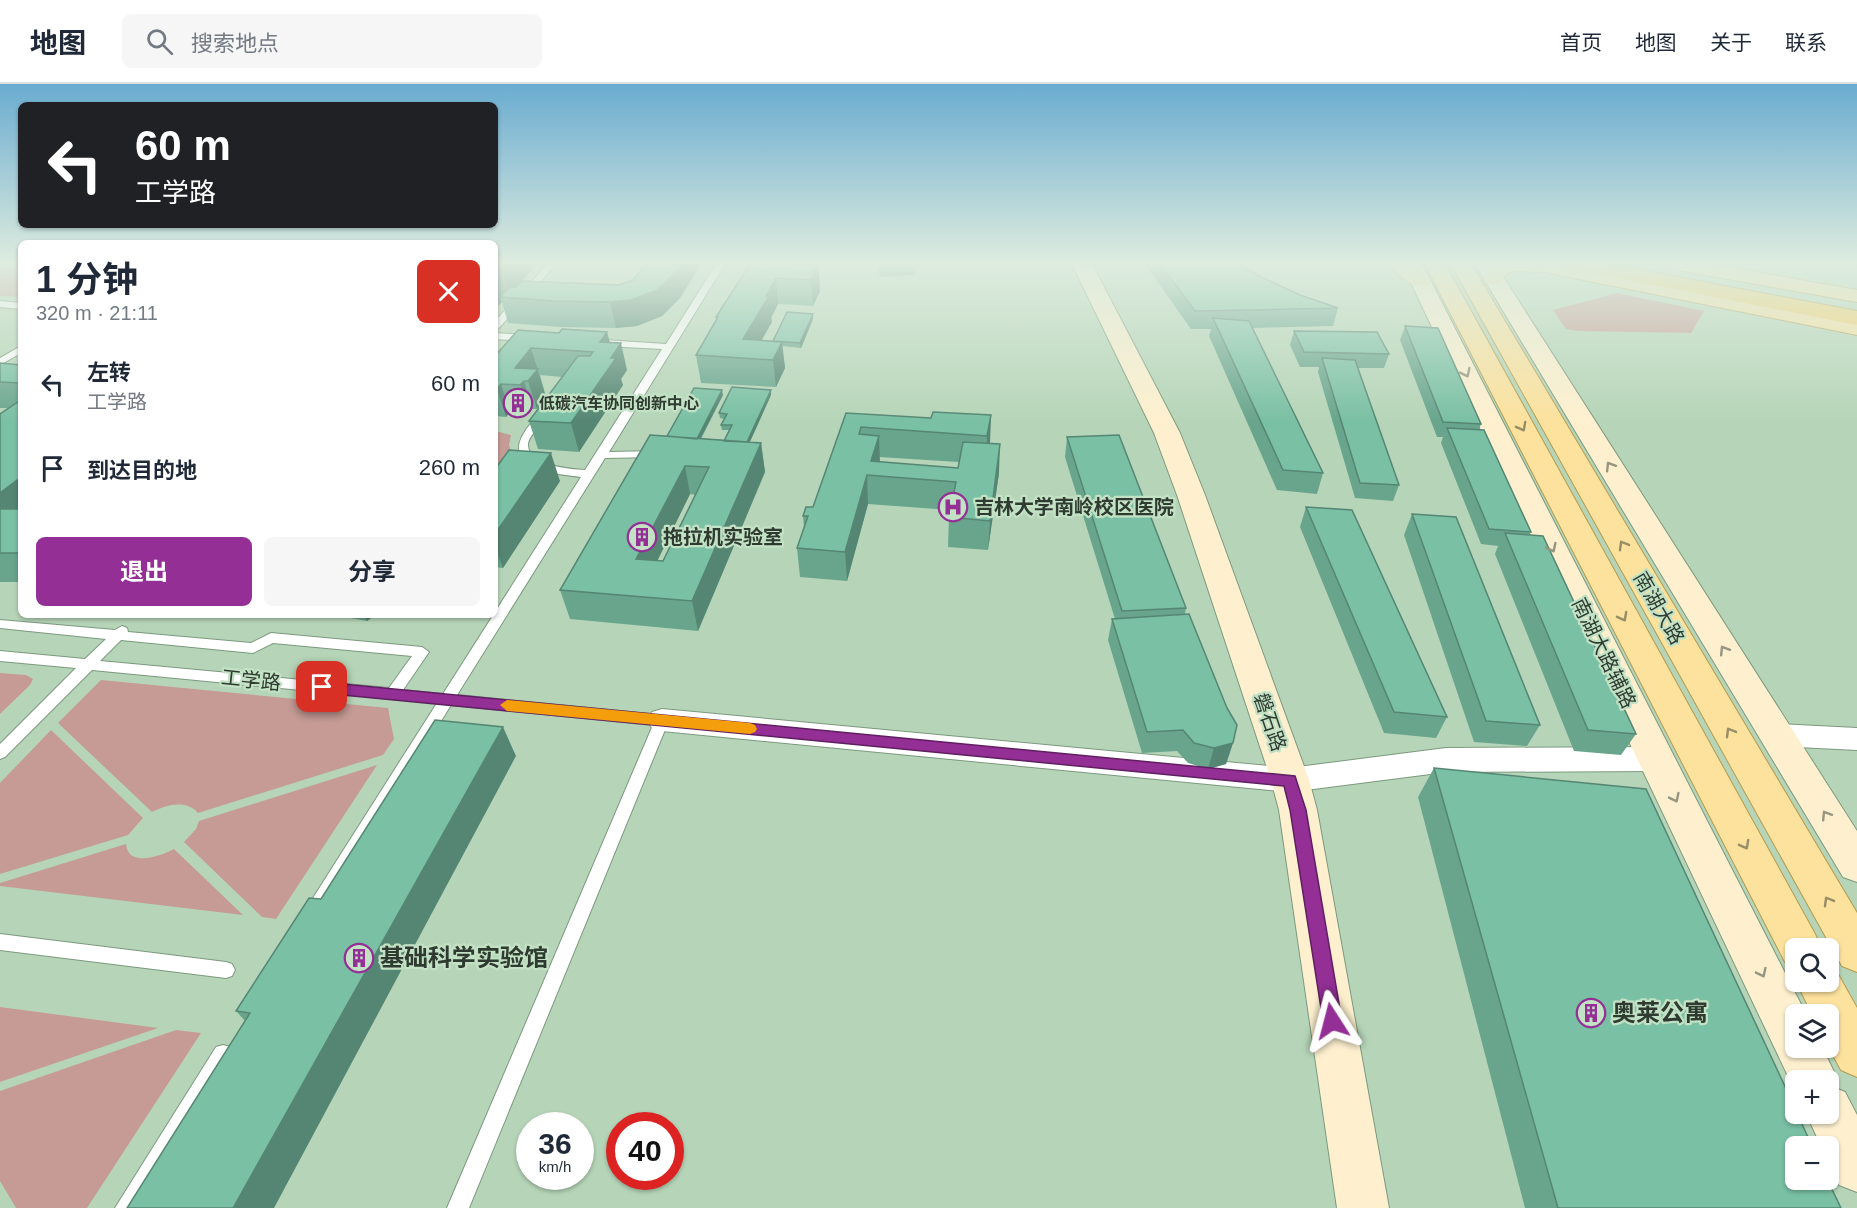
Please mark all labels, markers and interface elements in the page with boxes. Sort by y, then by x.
search box [122,14,542,68]
icon: search [143,25,176,58]
text: 地图 [30,28,86,59]
text: 搜索地点 [191,31,279,56]
text: 首页 [1560,31,1602,54]
text: 地图 [1635,31,1677,54]
text: 关于 [1710,31,1752,54]
text: 联系 [1785,31,1827,54]
text: 60 m [135,122,231,169]
icon: left [36,126,114,204]
text: 工学路 [135,178,216,208]
text: 1 分钟 [36,259,138,300]
button: close [417,260,480,323]
text: 320 m · 21:11 [36,302,158,324]
text: 左转 [87,360,131,385]
one-way arrow [1459,366,1470,377]
icon: left [36,368,69,401]
text: 60 m [431,371,480,396]
building icon: 低碳汽车协同创新中心 [502,387,534,419]
text: 工学路 [87,391,147,413]
place label: 低碳汽车协同创新中心 [539,395,699,412]
one-way arrow [1515,420,1526,431]
icon: arrive [36,452,69,485]
text: 260 m [419,455,480,480]
text: 到达目的地 [87,458,197,483]
one-way arrow [1605,462,1617,472]
hospital icon: 吉林大学南岭校区医院 [937,491,969,523]
place label: 吉林大学南岭校区医院 [974,496,1174,518]
building icon: 拖拉机实验室 [626,521,658,553]
place label: 拖拉机实验室 [663,526,783,548]
button: 退出 [36,537,252,606]
button: 分享 [264,537,480,606]
one-way arrow [1545,541,1556,552]
one-way arrow [1618,541,1630,551]
street label: 南湖大路 [1629,568,1689,648]
street label: 南湖大路辅路 [1568,594,1640,712]
one-way arrow [1616,611,1627,621]
one-way arrow [1720,645,1731,656]
pin [296,661,347,712]
street label: 工学路 [220,666,282,694]
icon: arrive [305,670,338,703]
street label: 磐石路 [1250,690,1290,754]
one-way arrow [1726,728,1738,738]
one-way arrow [1668,792,1680,803]
one-way arrow [1822,811,1834,821]
one-way arrow [1738,838,1749,849]
one-way arrow [1824,897,1835,907]
map controls [1785,938,1839,1190]
button: search [1785,938,1839,992]
building icon: 基础科学实验馆 [343,942,375,974]
place label: 基础科学实验馆 [380,944,548,971]
one-way arrow [1754,967,1766,978]
position arrow [1300,989,1364,1053]
building icon: 奥莱公寓 [1575,997,1607,1029]
place label: 奥莱公寓 [1612,999,1708,1026]
button: layers [1785,1004,1839,1058]
button: + [1785,1070,1839,1124]
speed limit sign: 40 [606,1112,684,1190]
text: 36 [538,1127,572,1160]
button: − [1785,1136,1839,1190]
text: km/h [539,1158,571,1175]

